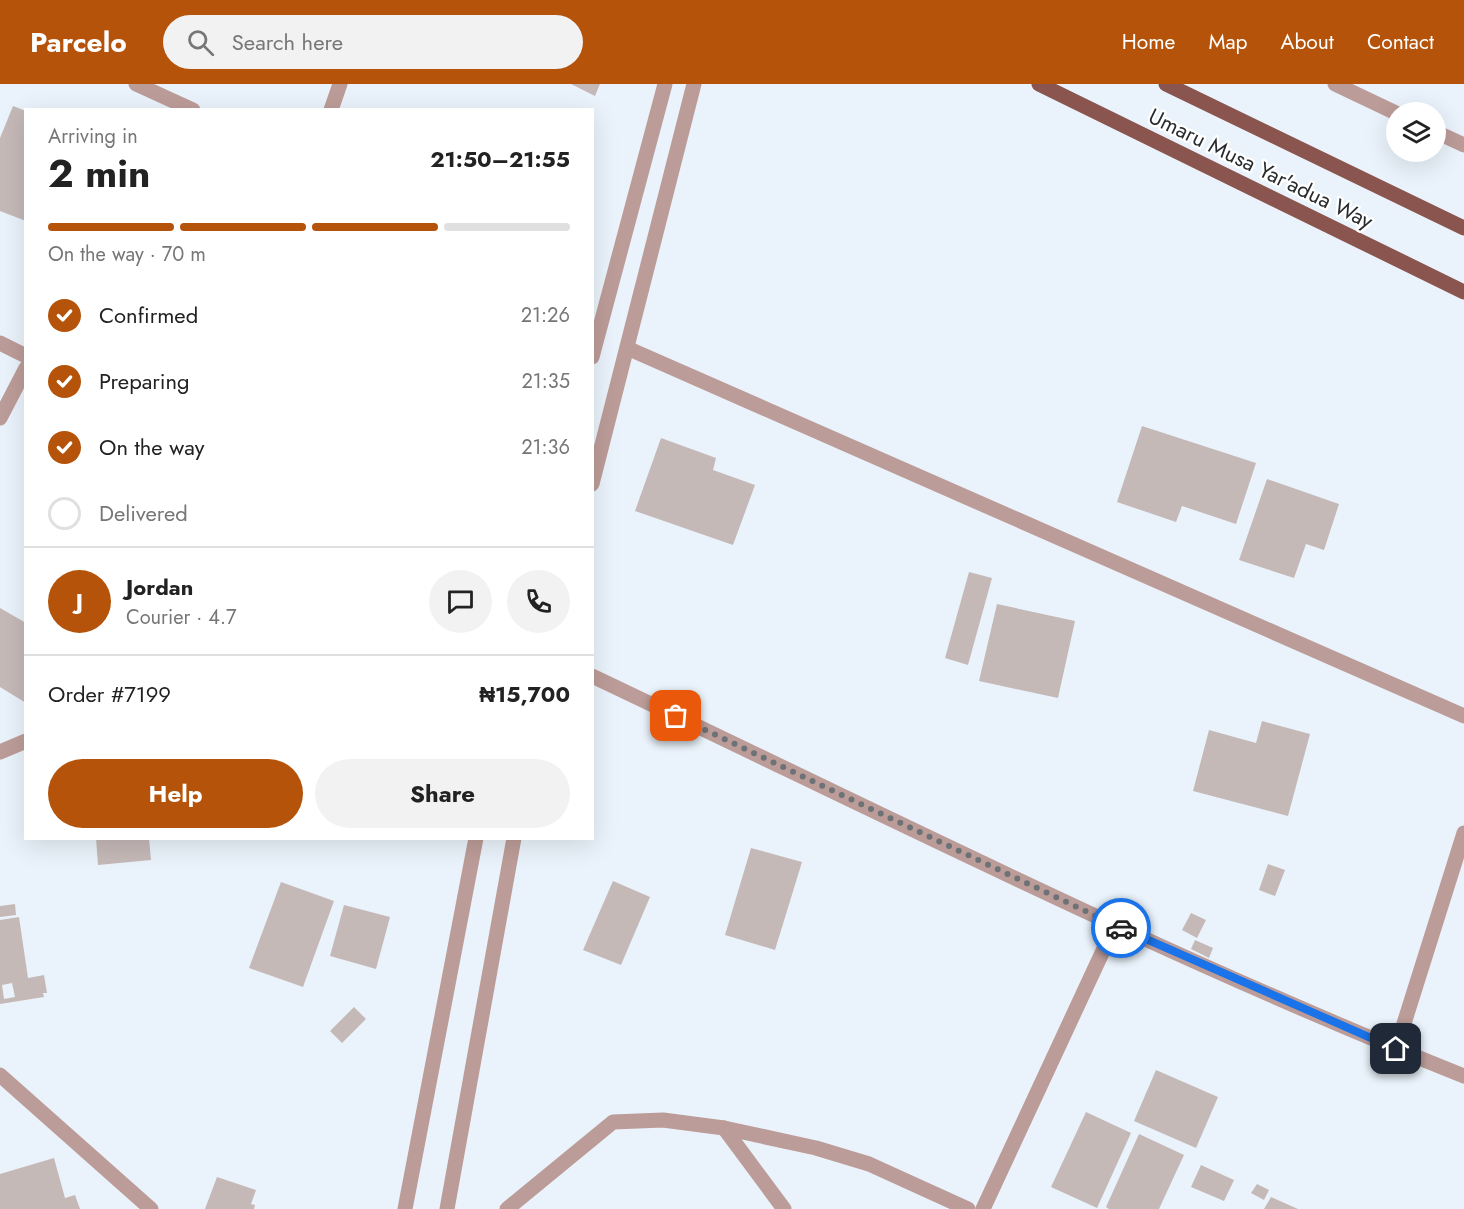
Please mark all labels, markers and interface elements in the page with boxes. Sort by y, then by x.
search box [163,15,583,69]
text: Parcelo [30,22,127,63]
icon: search [184,26,217,59]
text: Search here [232,26,343,58]
text: Home [1122,27,1175,57]
text: Map [1208,27,1248,57]
text: About [1281,27,1334,57]
text: Contact [1367,27,1434,57]
street label: Umaru Musa Yar'adua Way [1143,100,1379,237]
map controls [1386,102,1446,162]
button: layers [1386,102,1446,162]
text: Arriving in [48,122,138,151]
text: 21:50–21:55 [430,143,570,175]
text: 2 min [48,145,150,202]
text: On the way · 70 m [48,240,206,269]
icon: check [48,299,81,332]
text: Confirmed [99,299,198,331]
text: 21:26 [521,301,570,330]
icon: check [48,365,81,398]
text: Preparing [99,365,190,397]
text: 21:35 [521,367,570,396]
icon: check [48,431,81,464]
text: On the way [99,431,204,463]
text: 21:36 [521,433,570,462]
text: Delivered [99,497,188,529]
button: chat [429,570,492,633]
button: phone [507,570,570,633]
text: Jordan [126,571,193,603]
text: J [76,585,83,617]
text: Courier · 4.7 [126,603,237,632]
text: Order #7199 [48,678,171,710]
text: ₦15,700 [479,678,570,710]
pin [650,690,701,741]
icon: bag [659,699,692,732]
button: Help [48,759,303,828]
button: Share [315,759,570,828]
courier [1091,898,1151,958]
icon: car [1105,912,1138,945]
pin [1370,1023,1421,1074]
icon: home [1379,1032,1412,1065]

